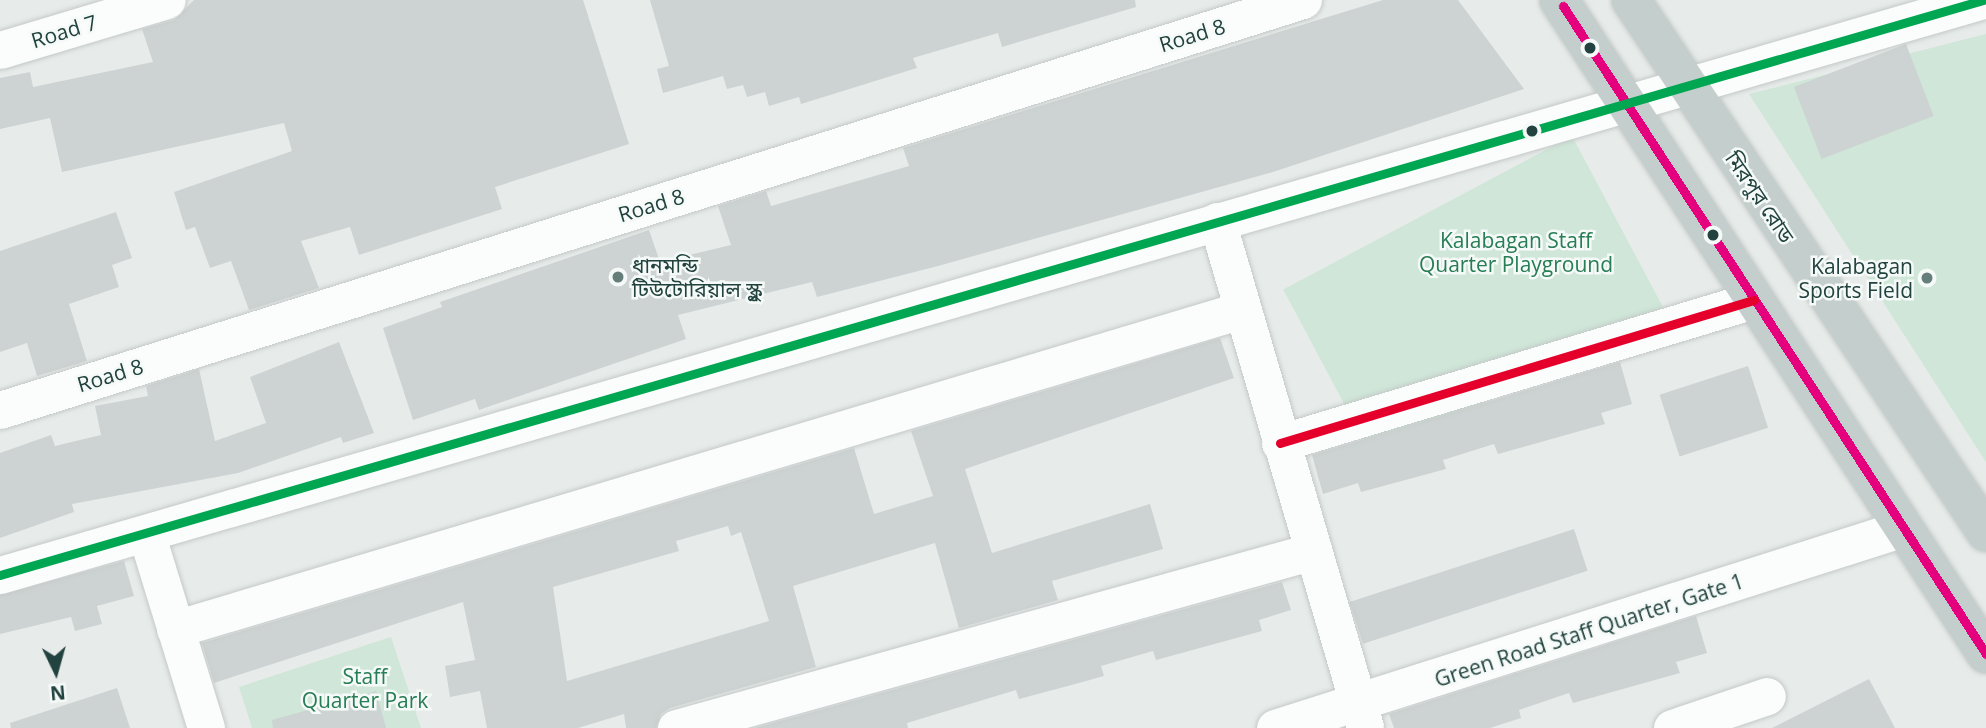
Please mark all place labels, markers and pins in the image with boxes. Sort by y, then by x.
unlabelled marker [1583,41,1597,55]
unlabelled marker [1525,124,1539,138]
unlabelled marker [1706,228,1720,242]
place label: ধানমন্ডি টিউটোরিয়াল স্কুল [632,252,762,302]
place label: Kalabagan Sports Field [1798,253,1913,303]
marker: ধানমন্ডি টিউটোরিয়াল স্কুল [610,269,626,285]
marker: Kalabagan Sports Field [1919,270,1935,286]

